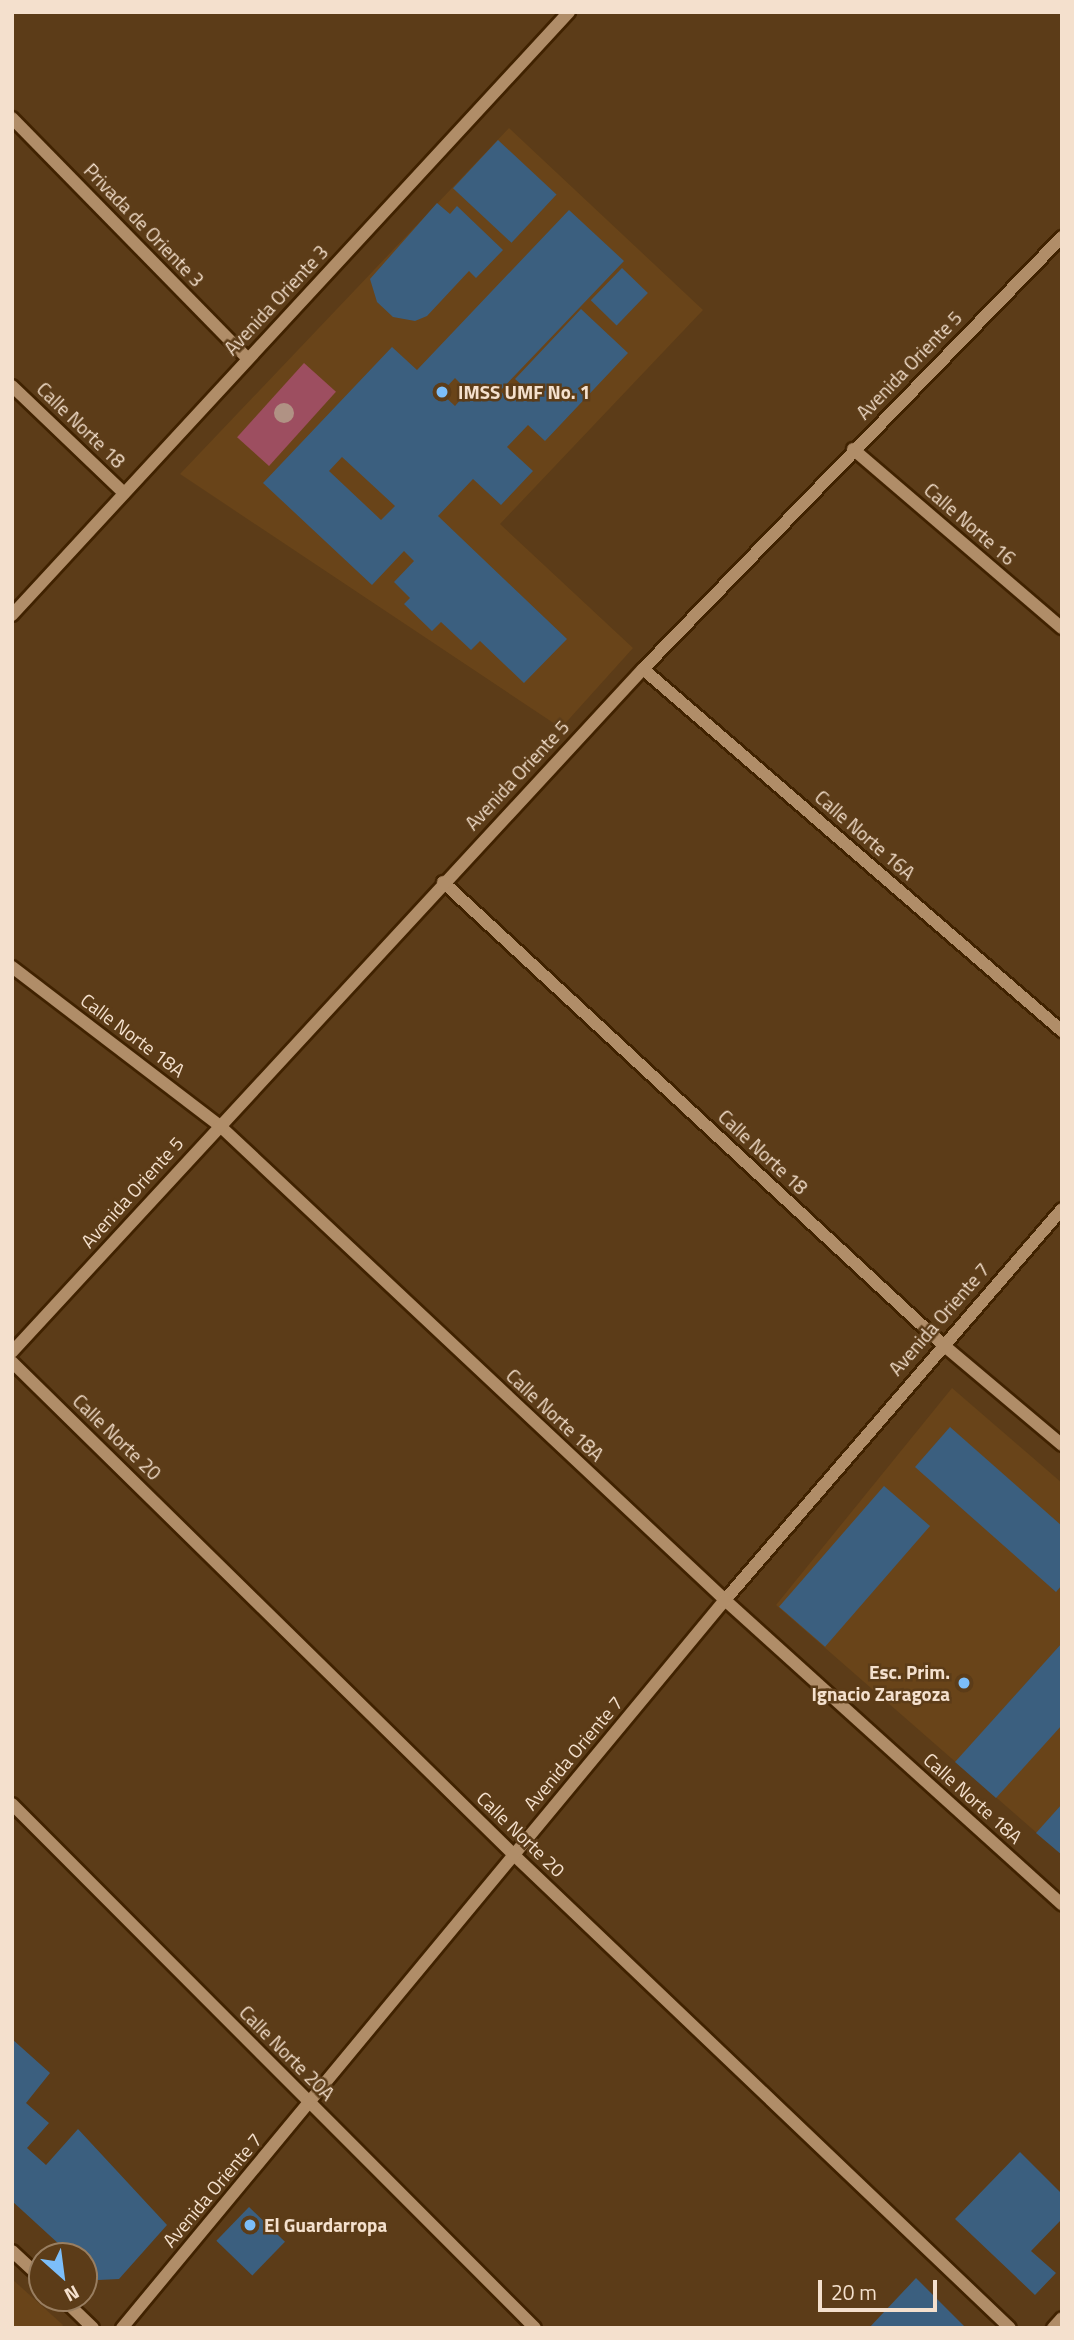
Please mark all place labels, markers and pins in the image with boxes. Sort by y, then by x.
place label: IMSS UMF No. 1 [458,381,590,403]
marker: IMSS UMF No. 1 [432,382,452,402]
place label: Esc. Prim. Ignacio Zaragoza [812,1661,950,1705]
marker: Esc. Prim. Ignacio Zaragoza [956,1675,972,1691]
place label: El Guardarropa [264,2214,387,2236]
marker: El Guardarropa [242,2217,258,2233]

